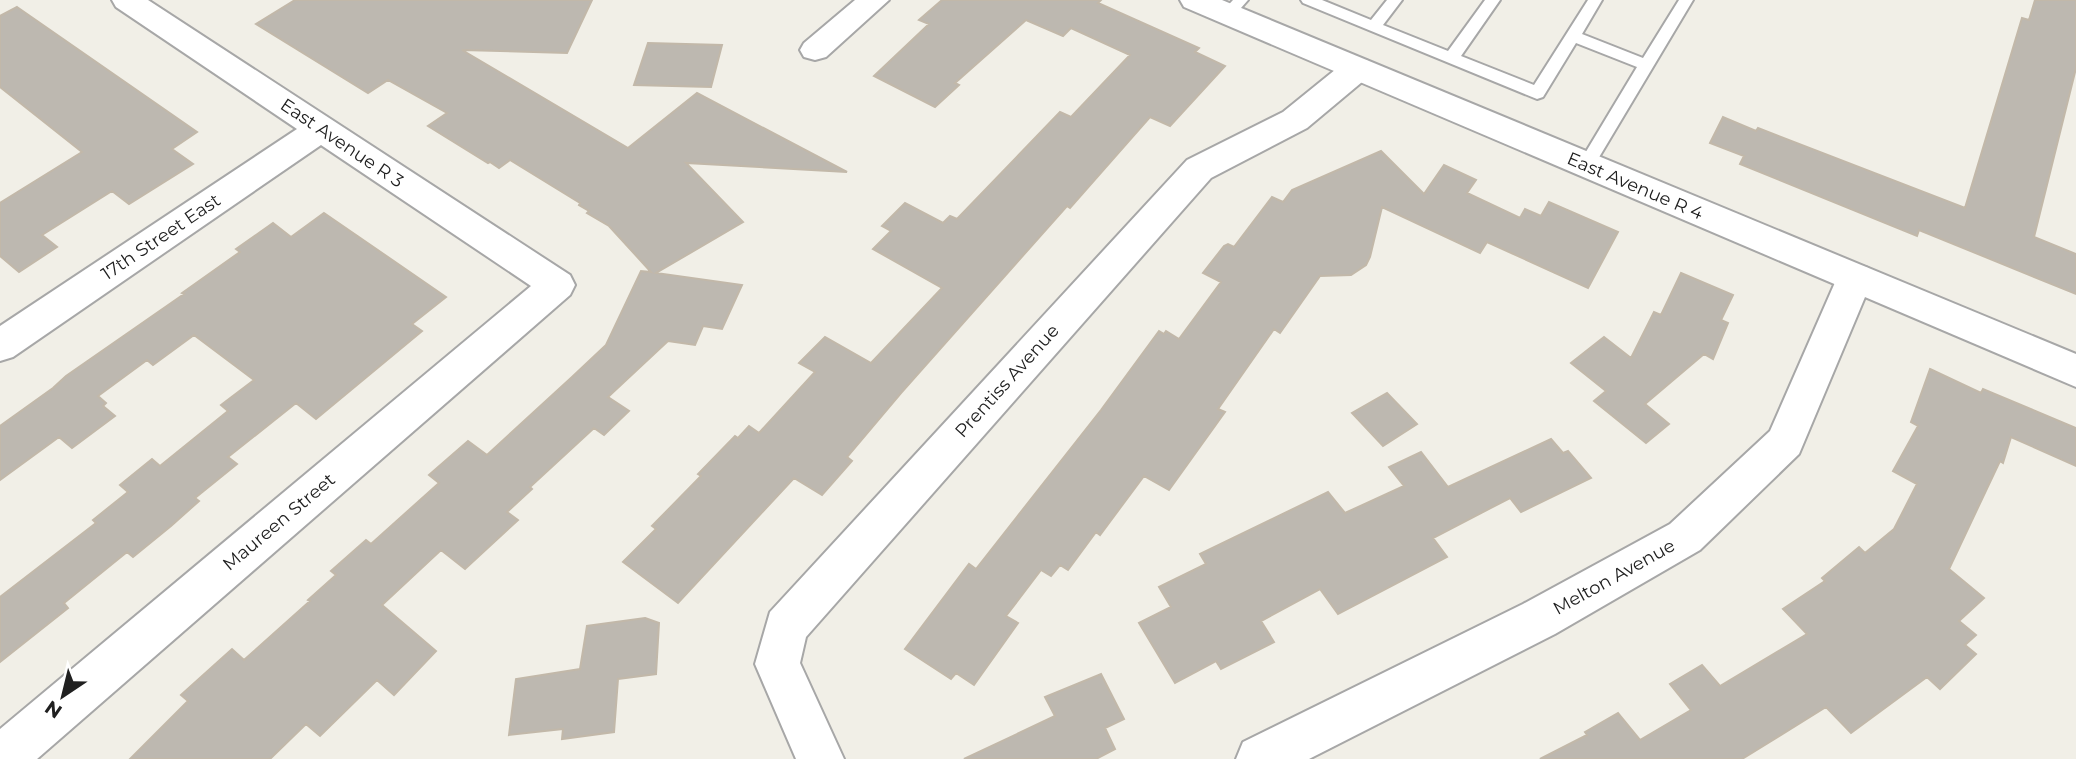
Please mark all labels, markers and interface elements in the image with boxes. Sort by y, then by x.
street label: East Avenue R 3 [276,94,408,192]
street label: East Avenue R 4 [1564,147,1706,225]
street label: 17th Street East [97,189,225,285]
street label: Prentiss Avenue [950,320,1064,442]
street label: Maureen Street [218,469,340,575]
street label: Melton Avenue [1549,534,1679,620]
north arrow [28,661,98,731]
text: N [41,696,66,723]

